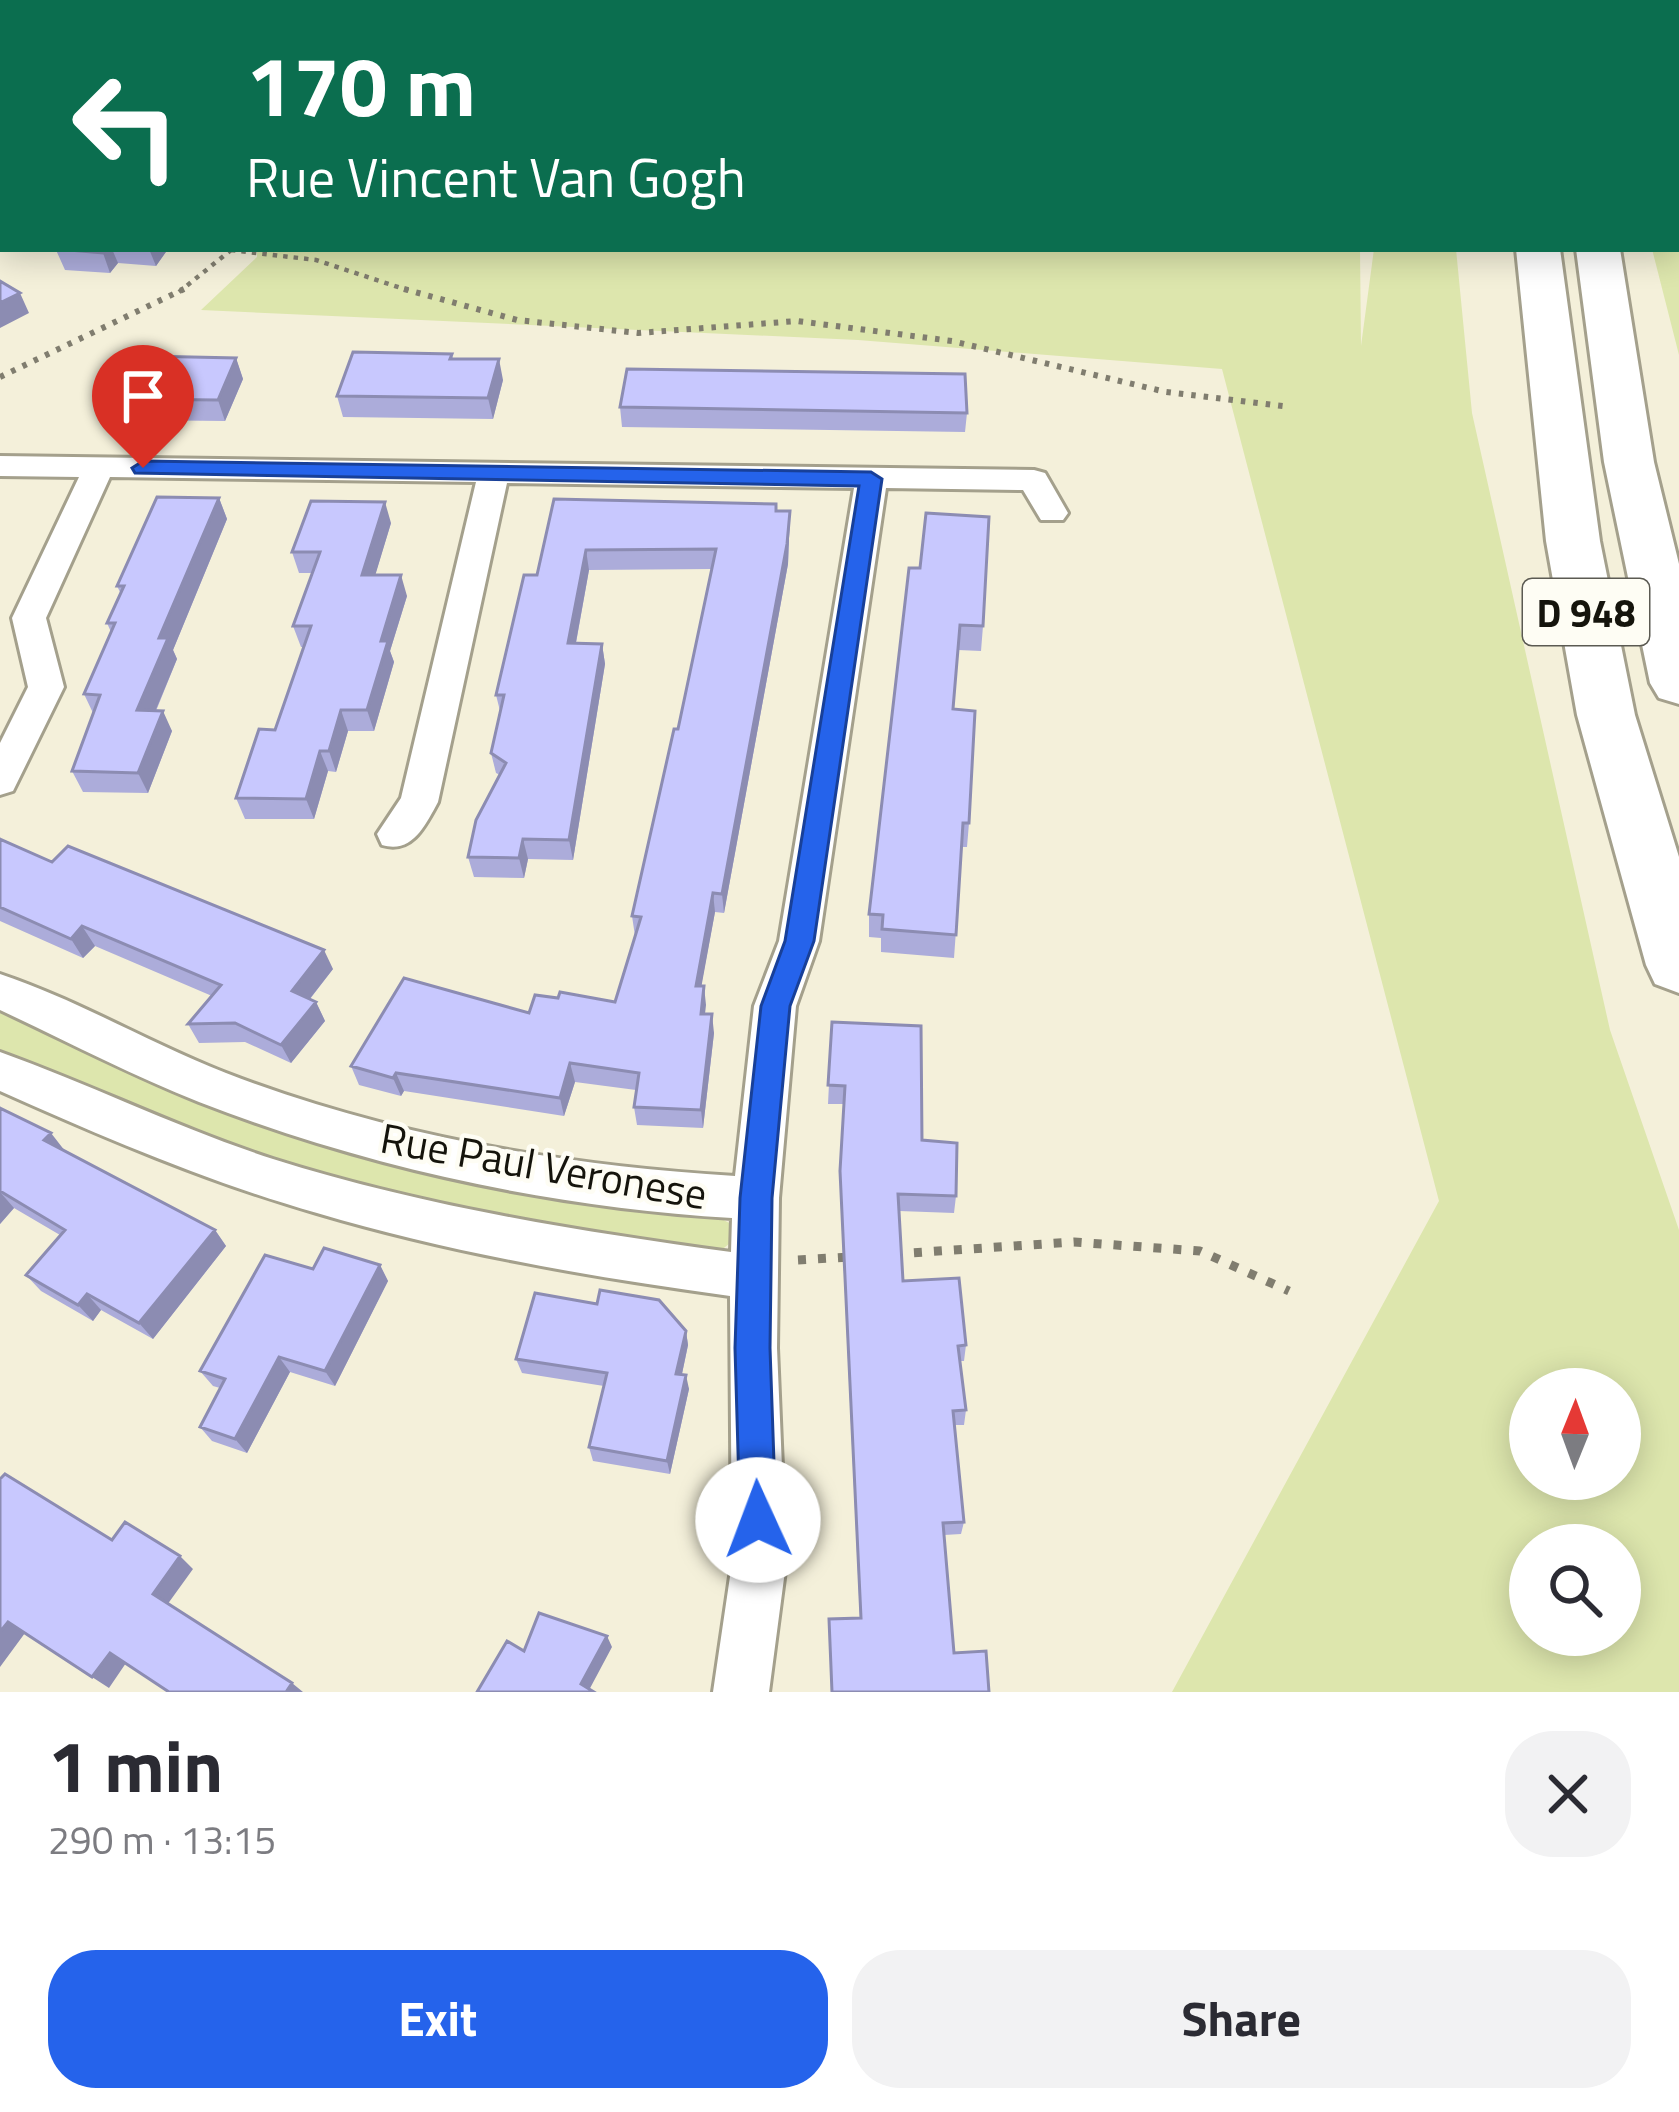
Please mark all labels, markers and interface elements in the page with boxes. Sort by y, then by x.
text: 170 m [246,21,476,149]
icon: left [48,48,204,204]
text: Rue Vincent Van Gogh [246,136,746,218]
pin [92,345,194,468]
icon: arrive [110,363,176,429]
road number: D 948 [1523,579,1649,645]
street label: Rue Paul Veronese [376,1105,712,1225]
north arrow [1509,1368,1641,1500]
map controls [1509,1368,1641,1656]
position arrow [695,1457,821,1583]
button: search [1509,1524,1641,1656]
text: 1 min [48,1710,223,1820]
button: close [1505,1731,1631,1857]
text: 290 m · 13:15 [48,1810,276,1869]
button: Exit [48,1950,828,2088]
button: Share [852,1950,1631,2088]

